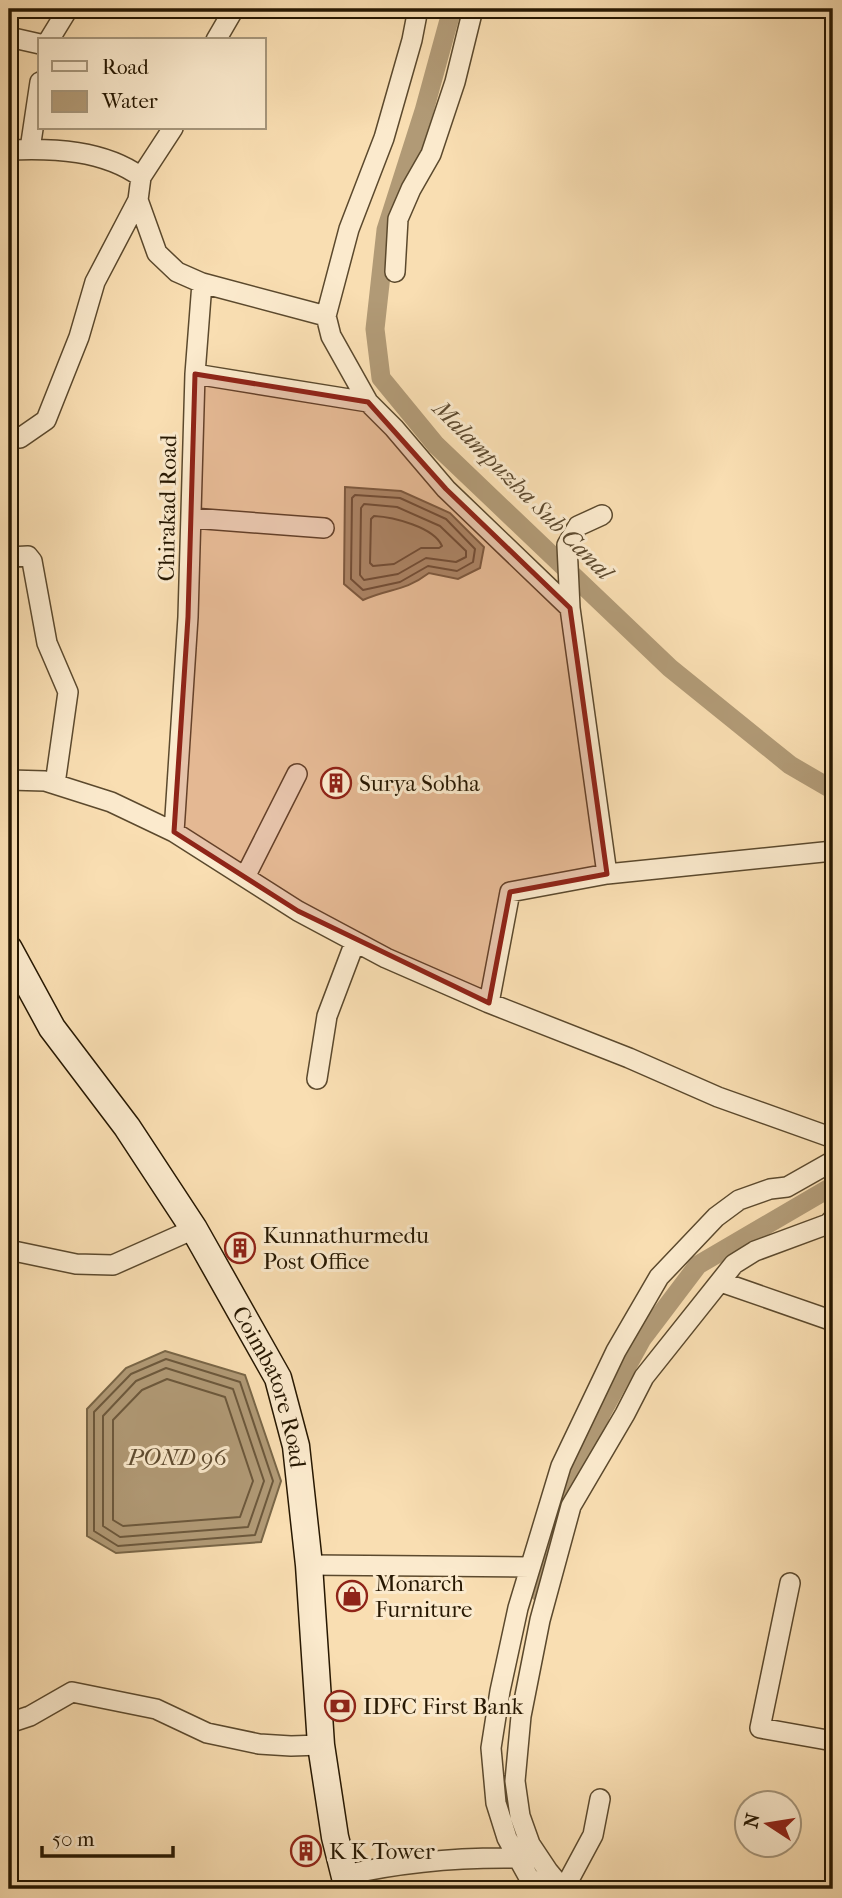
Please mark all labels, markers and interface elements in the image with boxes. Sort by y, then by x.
legend [38,38,266,130]
text: Road [102,55,149,79]
text: Water [101,89,158,113]
water label: Malampuzha Sub Canal [426,393,621,588]
street label: Chirakad Road [153,434,182,582]
building icon: Surya Sobha [319,766,353,800]
place label: Surya Sobha [359,770,480,797]
place label: Kunnathurmedu Post Office [263,1222,429,1275]
building icon: Kunnathurmedu Post Office [223,1231,257,1265]
street label: Coimbatore Road [226,1302,311,1470]
water label: POND 96 [126,1443,228,1471]
place label: Monarch Furniture [375,1570,472,1623]
shop icon: Monarch Furniture [335,1579,369,1613]
bank icon: IDFC First Bank [323,1689,357,1723]
place label: IDFC First Bank [363,1693,524,1720]
north arrow [734,1790,804,1860]
text: N [740,1811,765,1830]
scale bar [42,1814,173,1858]
text: 50 m [52,1827,95,1851]
building icon: K K Tower [289,1834,323,1868]
place label: K K Tower [329,1838,435,1865]

